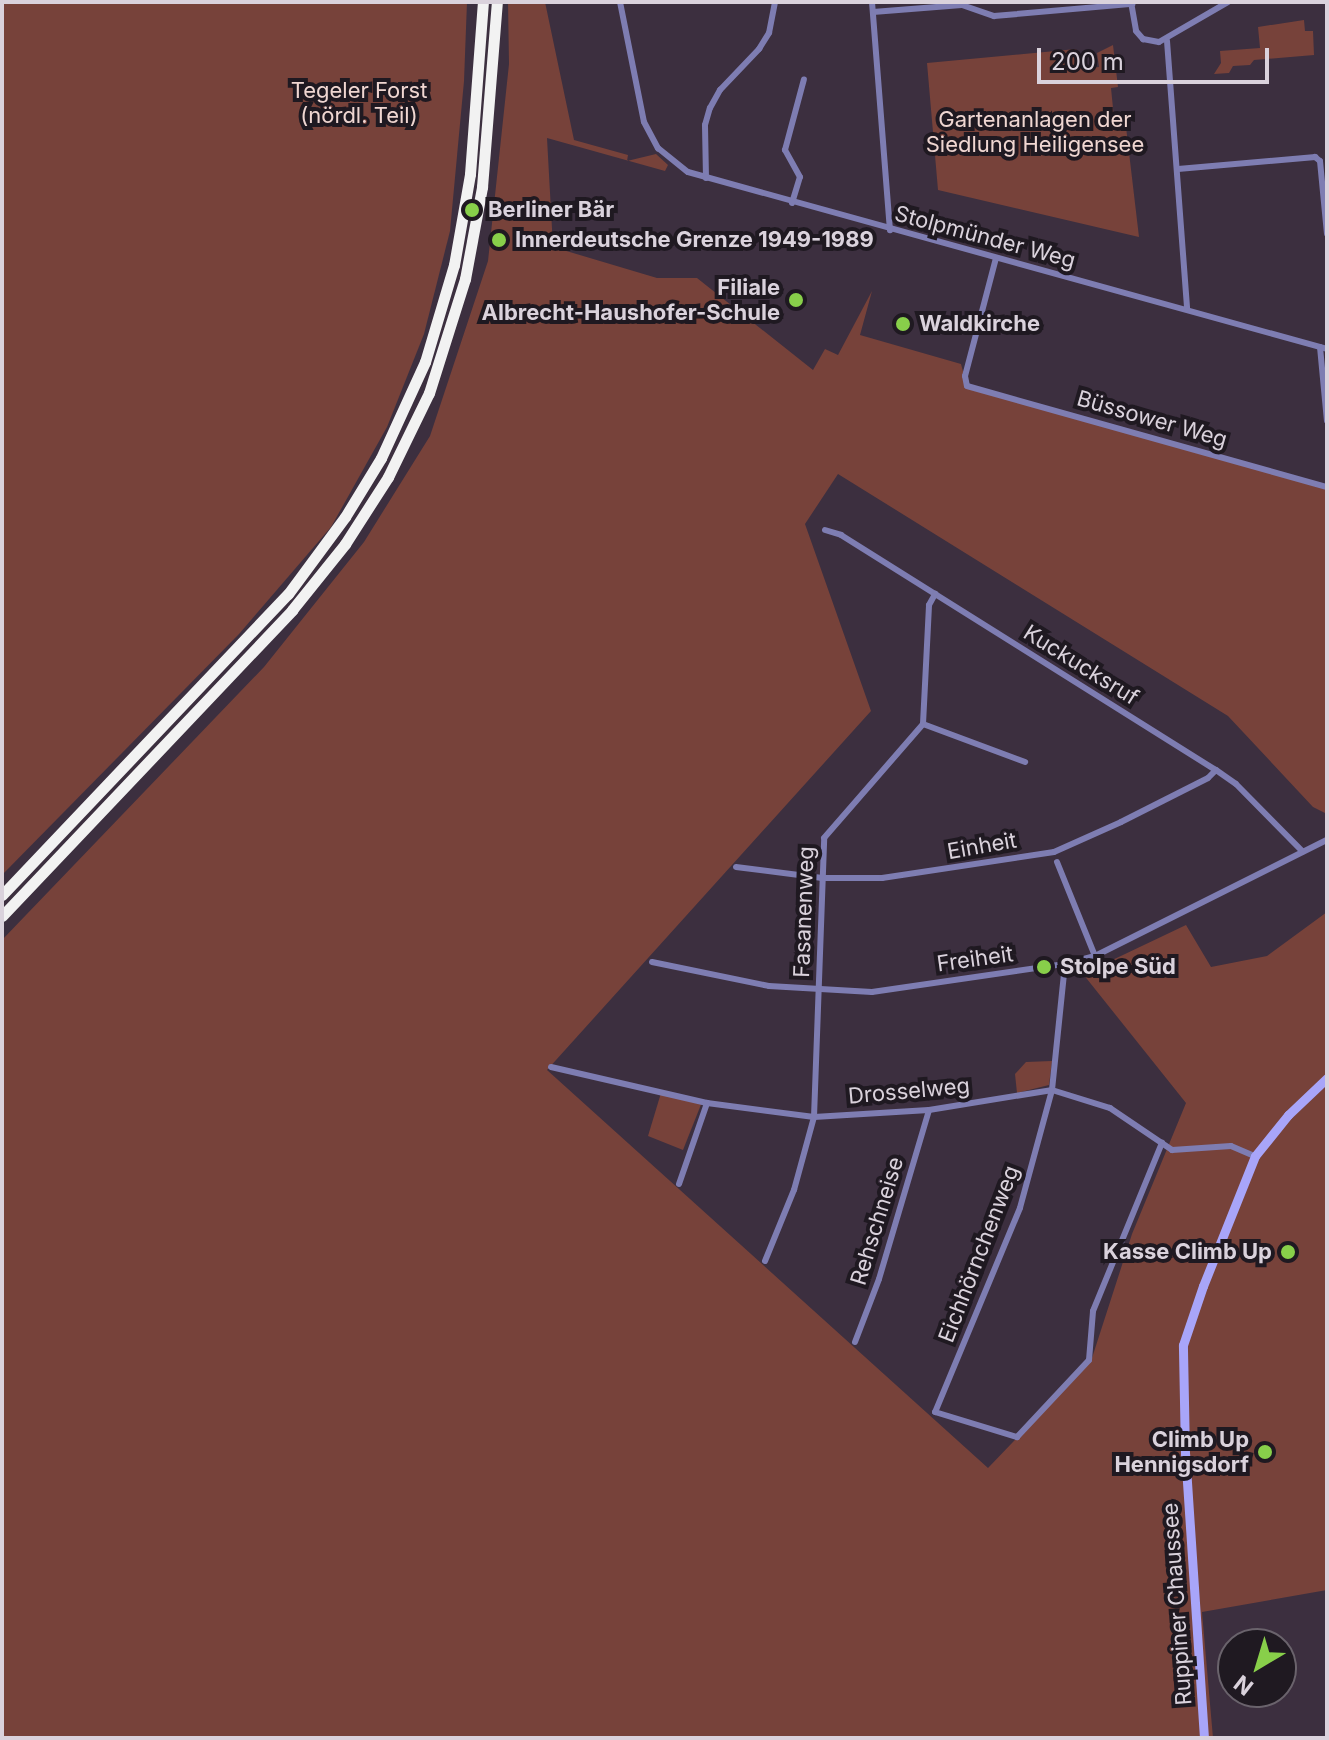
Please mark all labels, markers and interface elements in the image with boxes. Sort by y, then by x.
scale bar [1041,32,1273,82]
text: 200 m [1051,47,1124,76]
park label: Tegeler Forst (nördl. Teil) [291,77,427,128]
park label: Gartenanlagen der Siedlung Heiligensee [926,106,1144,158]
place label: Berliner Bär [488,197,614,223]
street label: Stolpmünder Weg [892,200,1078,274]
marker: Berliner Bär [463,201,481,219]
place label: Innerdeutsche Grenze 1949-1989 [515,227,874,253]
marker: Innerdeutsche Grenze 1949-1989 [490,231,508,249]
place label: Filiale Albrecht-Haushofer-Schule [482,274,780,326]
marker: Filiale Albrecht-Haushofer-Schule [787,291,805,309]
place label: Waldkirche [919,311,1040,337]
marker: Waldkirche [894,315,912,333]
street label: Büssower Weg [1074,385,1230,453]
street label: Kuckucksruf [1019,619,1143,711]
street label: Einheit [945,827,1019,865]
street label: Fasanenweg [789,846,819,978]
street label: Freiheit [935,941,1015,977]
place label: Stolpe Süd [1060,954,1176,980]
marker: Stolpe Süd [1035,958,1053,976]
street label: Drosselweg [847,1073,971,1109]
street label: Rehschneise [845,1154,909,1288]
street label: Eichhörnchenweg [933,1162,1025,1346]
place label: Kasse Climb Up [1103,1239,1272,1265]
marker: Kasse Climb Up [1279,1243,1297,1261]
place label: Climb Up Hennigsdorf [1114,1426,1249,1478]
marker: Climb Up Hennigsdorf [1256,1443,1274,1461]
street label: Ruppiner Chaussee [1157,1502,1197,1706]
north arrow [1217,1628,1297,1708]
text: N [1229,1670,1258,1701]

